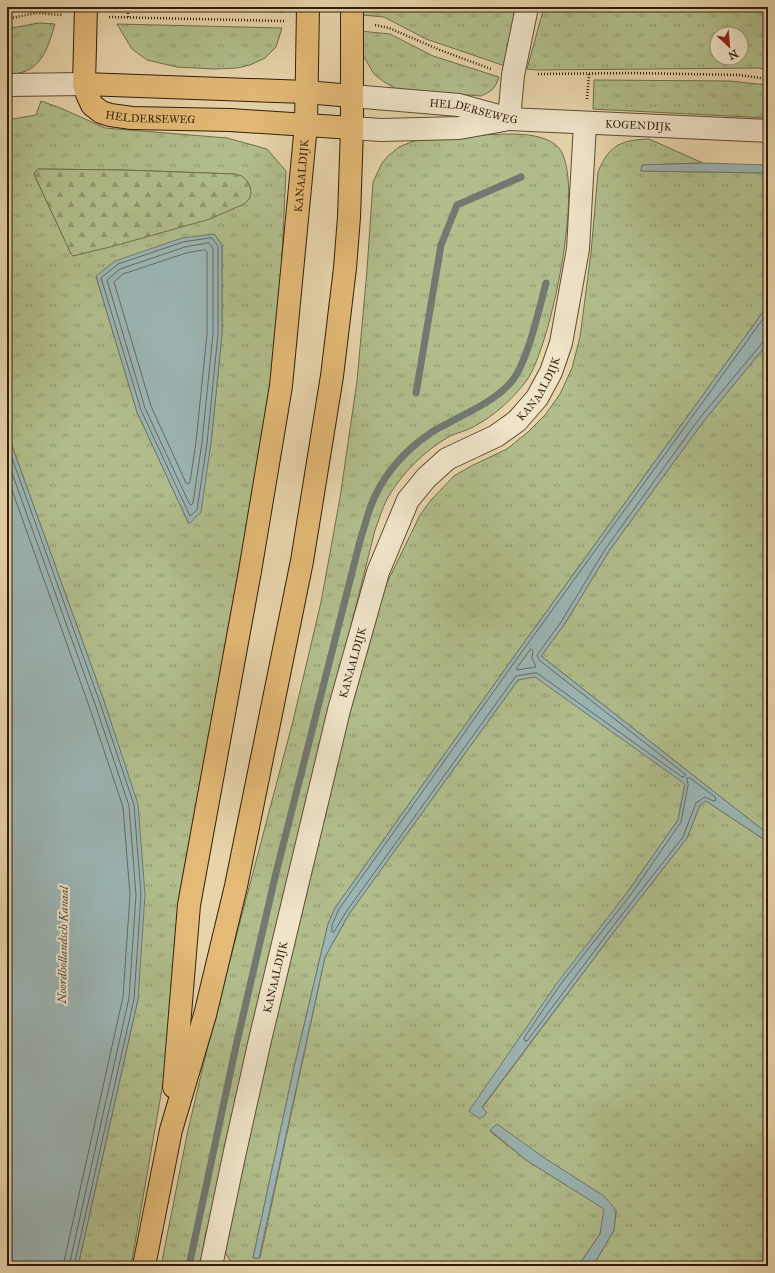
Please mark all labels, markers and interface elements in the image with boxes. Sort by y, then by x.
north arrow [709,26,749,66]
text: N [726,47,740,63]
street label: HELDERSEWEG [429,97,518,126]
street label: HELDERSEWEG [105,108,196,126]
street label: KOGENDIJK [605,117,673,134]
street label: KANAALDIJK [292,138,312,213]
street label: KANAALDIJK [514,354,563,423]
street label: KANAALDIJK [337,625,369,699]
water label: Noordhollandsch Kanaal [55,884,71,1005]
street label: KANAALDIJK [261,939,291,1014]

